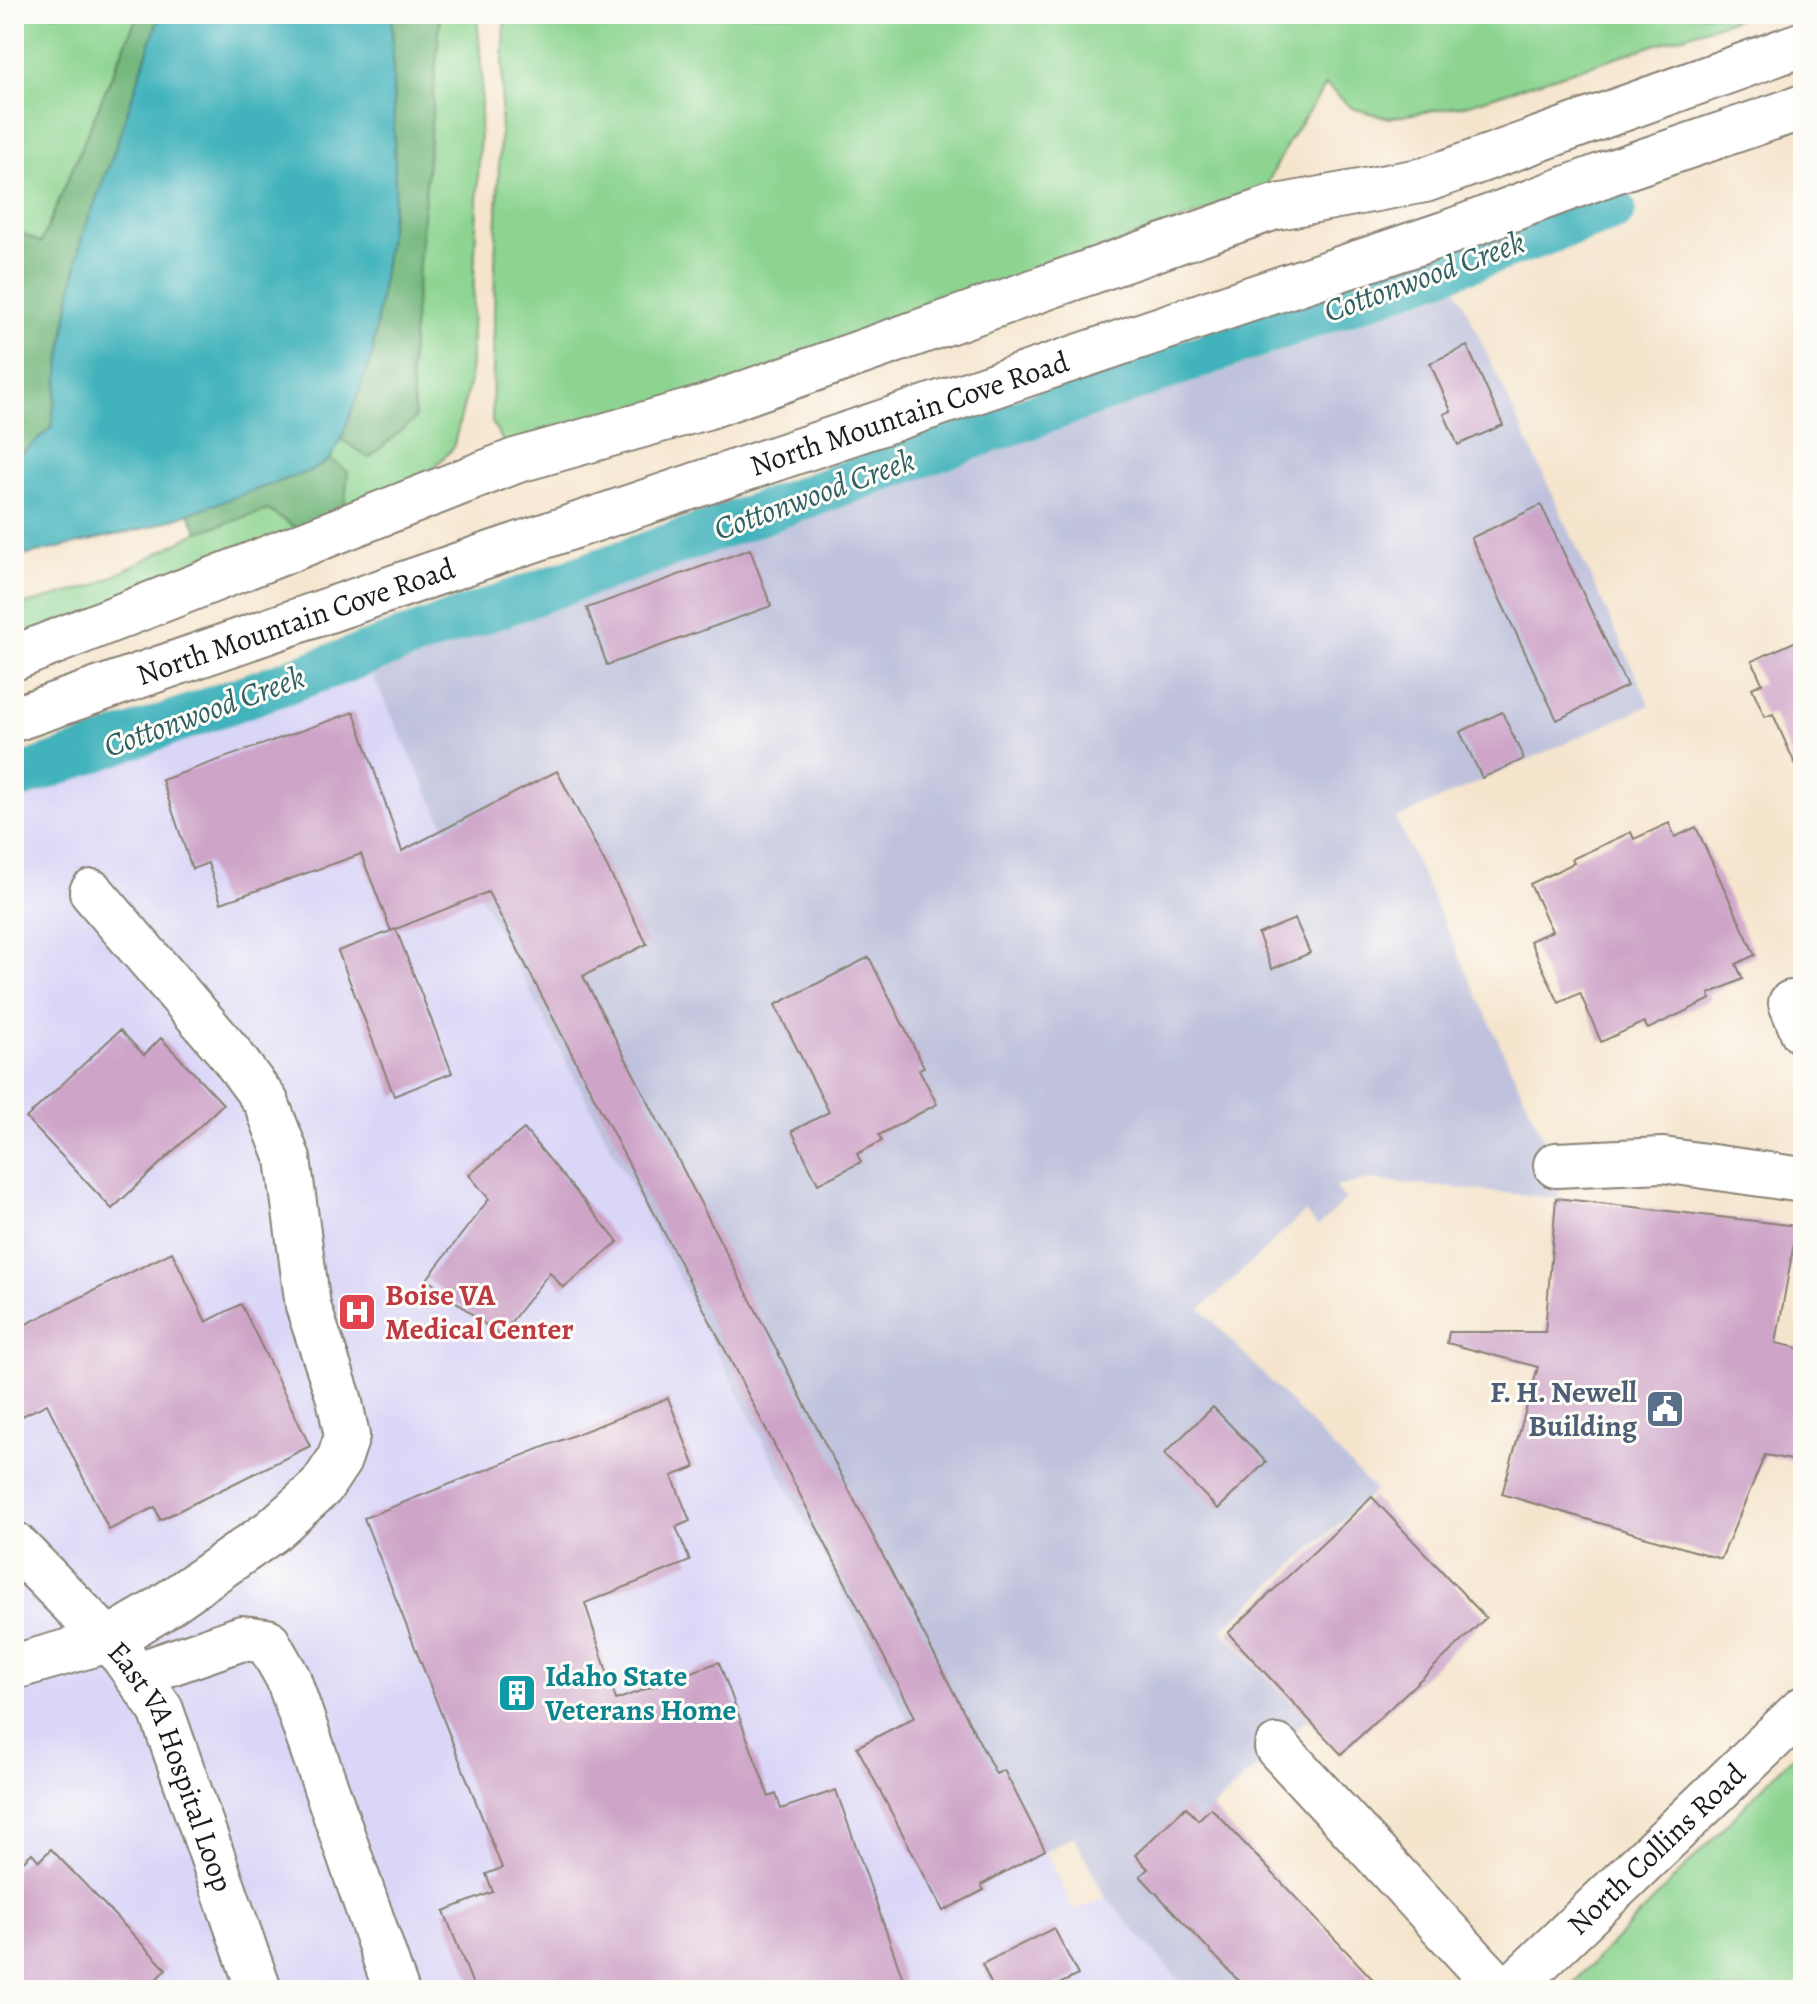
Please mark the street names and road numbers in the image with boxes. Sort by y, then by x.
street label: North Mountain Cove Road [745,341,1075,486]
street label: North Mountain Cove Road [131,548,461,695]
street label: East VA Hospital Loop [99,1632,243,1897]
street label: North Collins Road [1559,1754,1755,1944]

